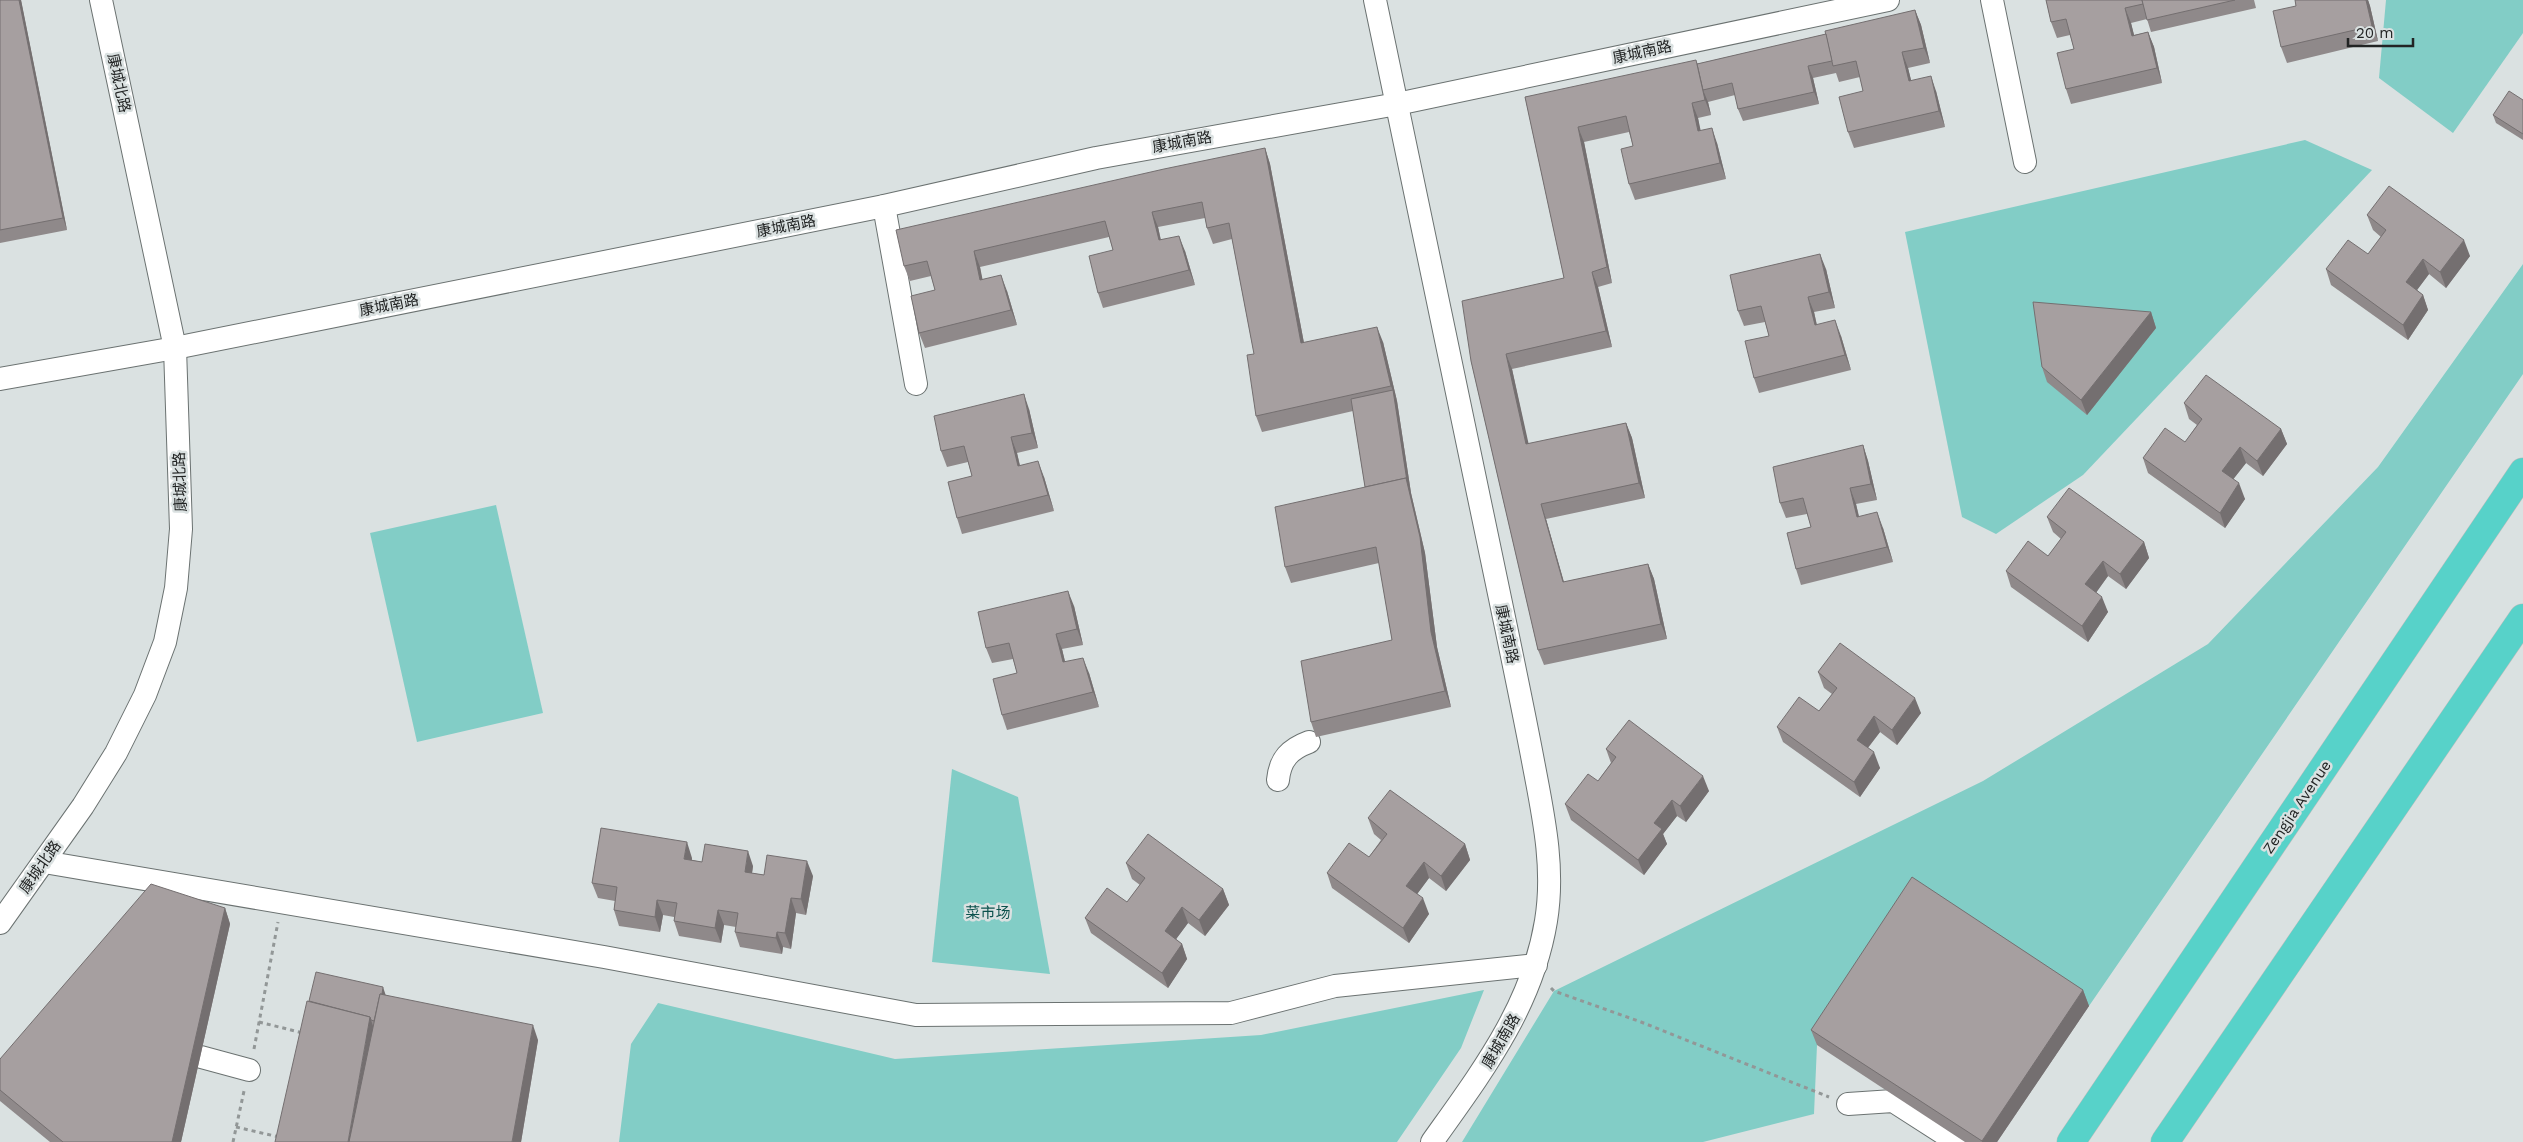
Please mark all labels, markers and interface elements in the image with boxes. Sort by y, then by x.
scale bar [2348,15,2413,47]
text: 20 m [2356,24,2394,42]
street label: 康城南路 [1611,37,1673,67]
street label: 康城北路 [104,52,134,114]
street label: 康城南路 [1151,128,1213,156]
street label: 康城南路 [755,211,817,241]
street label: 康城南路 [358,290,420,320]
street label: 康城北路 [170,452,190,512]
street label: 康城南路 [1492,603,1522,665]
street label: Zengjia Avenue [2259,757,2335,857]
street label: 康城北路 [15,837,65,897]
park label: 菜市场 [965,904,1011,922]
street label: 康城南路 [1478,1011,1524,1071]

